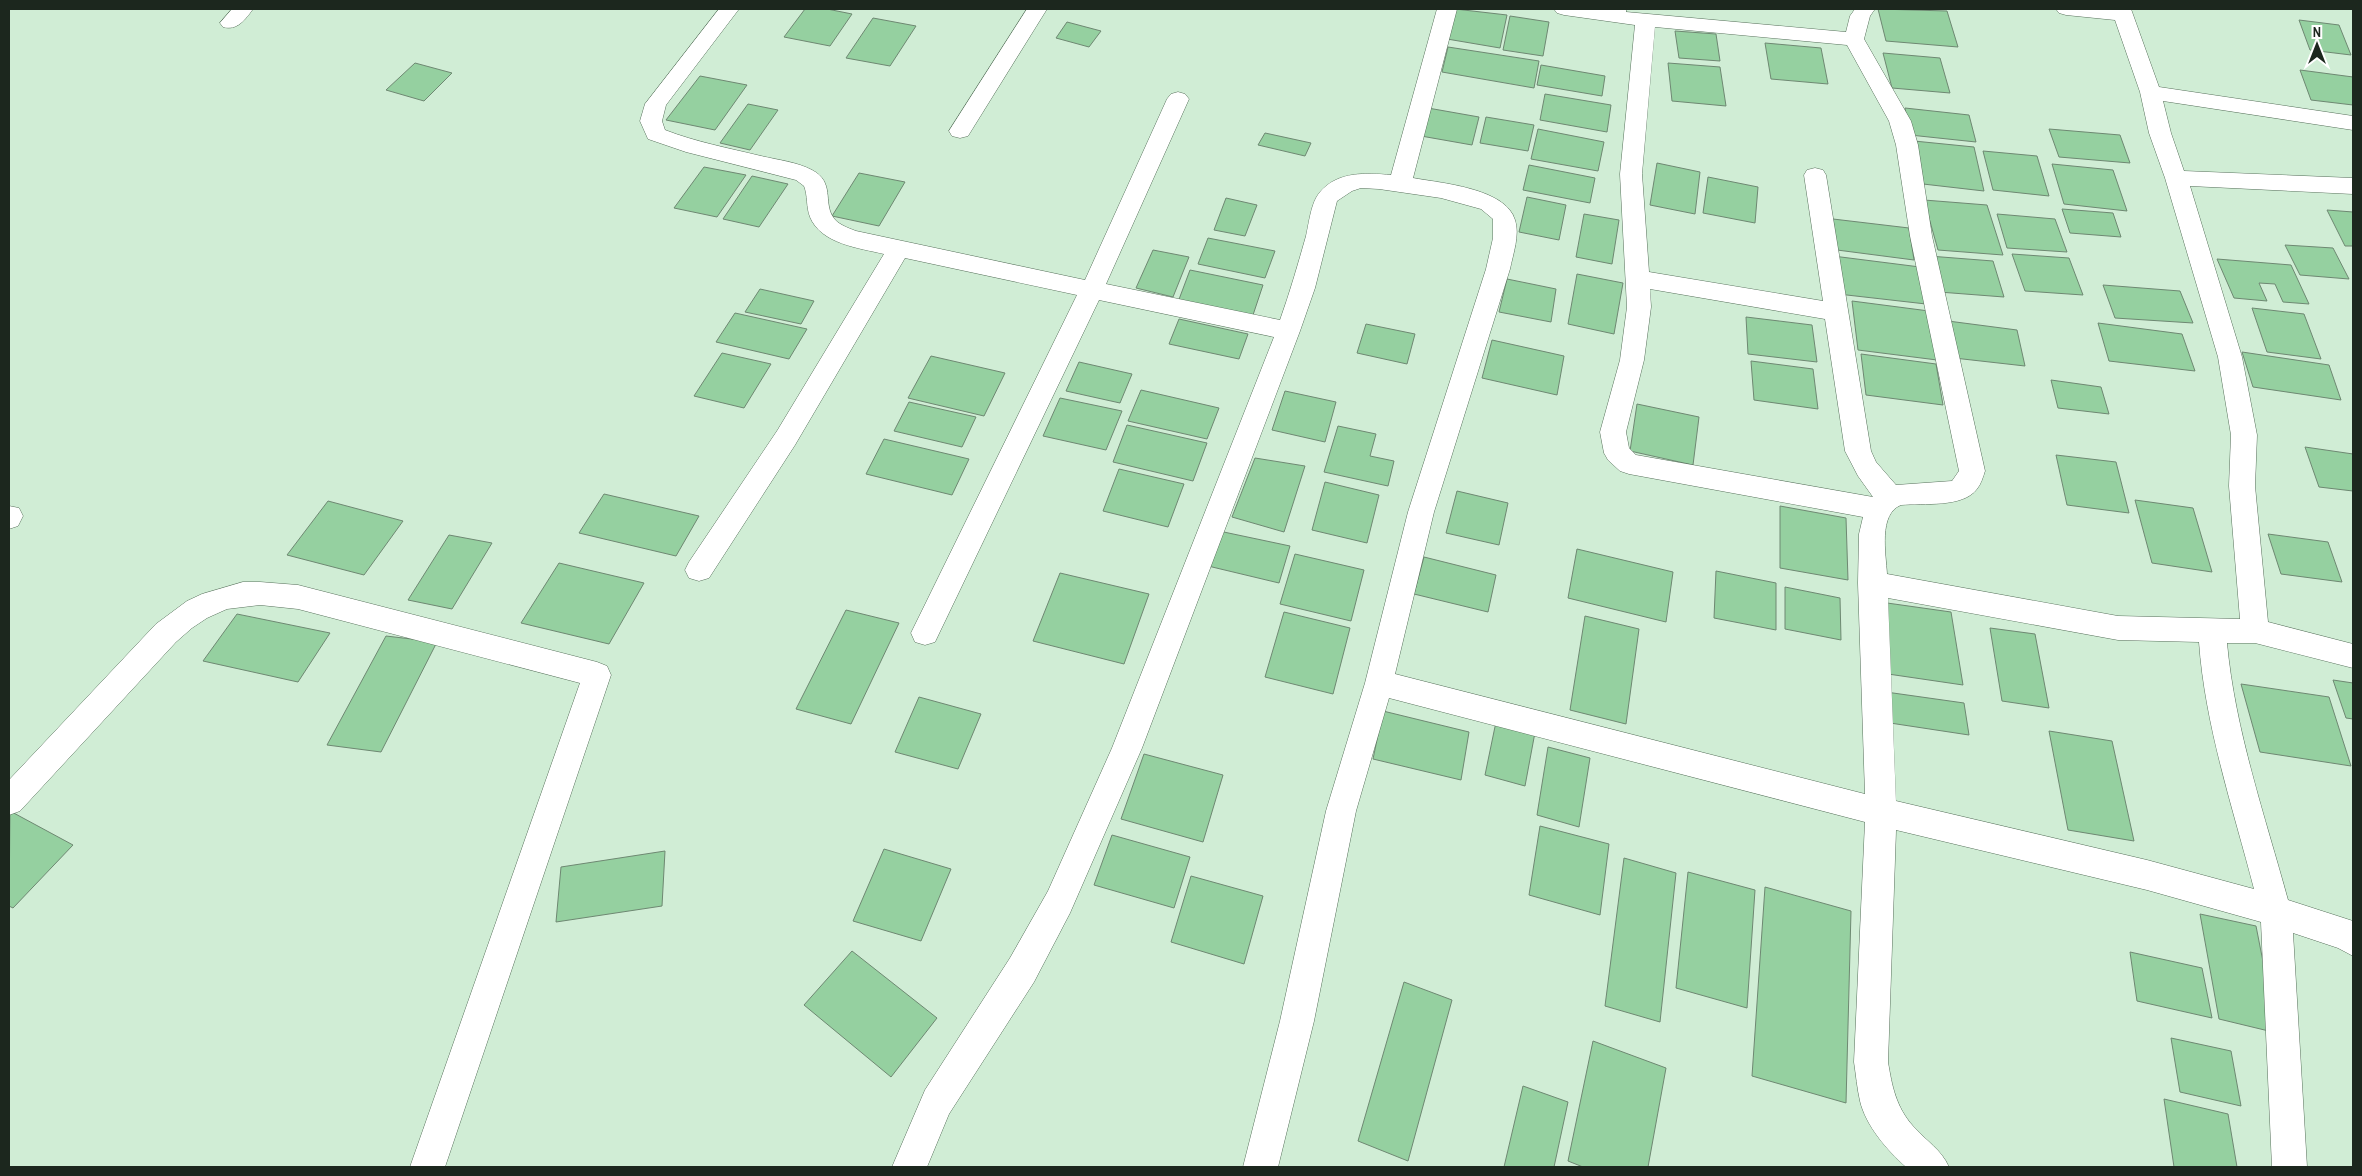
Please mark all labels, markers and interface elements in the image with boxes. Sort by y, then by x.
north arrow [2292,20,2342,70]
text: N [2313,23,2321,41]

